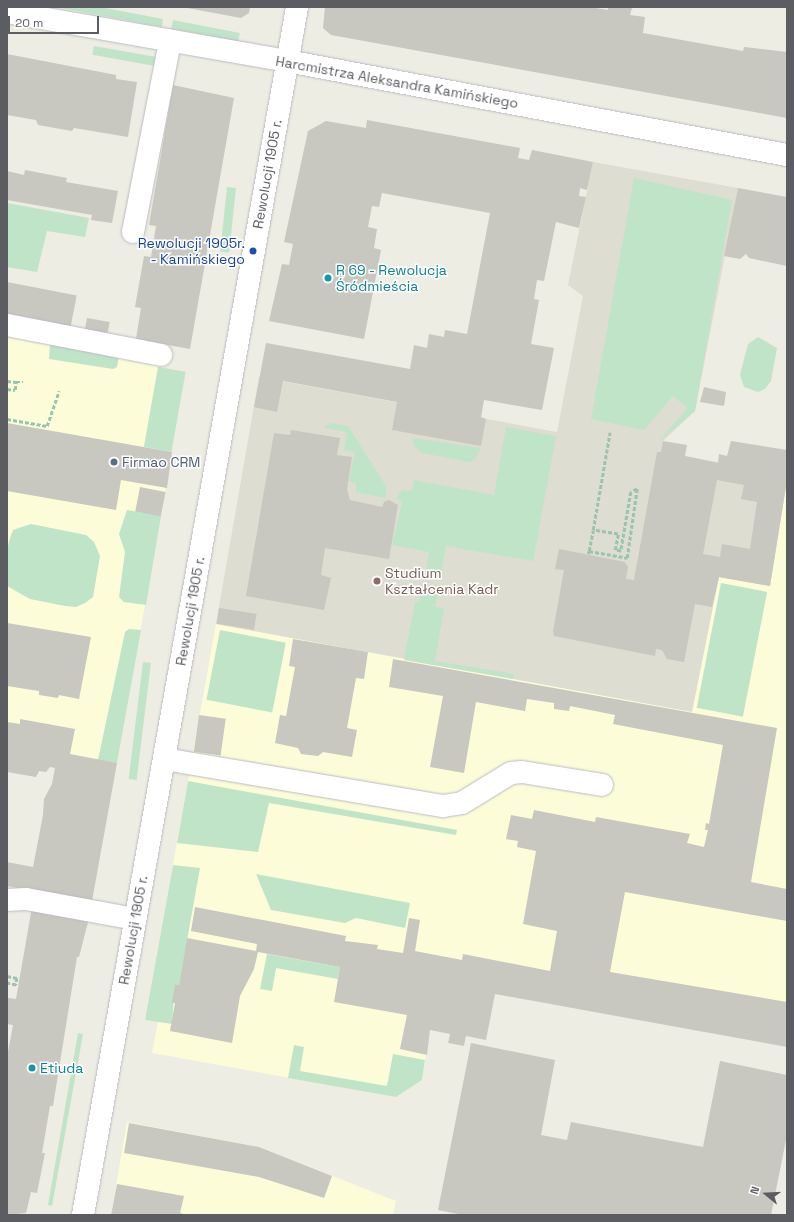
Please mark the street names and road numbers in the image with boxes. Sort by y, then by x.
street label: Harcmistrza Aleksandra Kamińskiego [274,52,520,112]
street label: Rewolucji 1905 r. [249,118,285,230]
street label: Rewolucji 1905 r. [172,555,208,667]
street label: Rewolucji 1905 r. [115,874,151,986]

